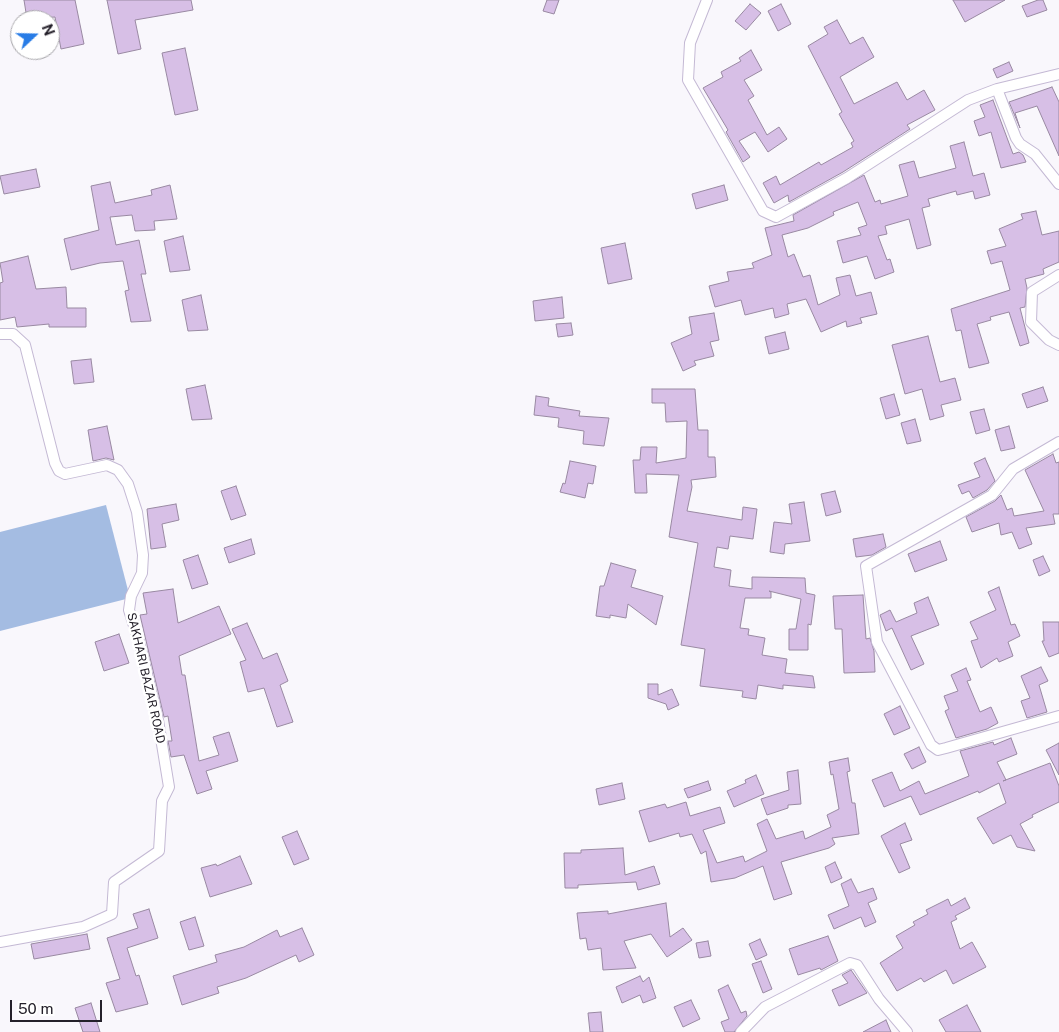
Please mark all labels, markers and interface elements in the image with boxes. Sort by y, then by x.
north arrow [10,10,60,60]
text: N [39,22,57,38]
street label: SAKHARI BAZAR ROAD [124,611,168,745]
scale bar [12,990,105,1022]
text: 50 m [18,1000,53,1017]

